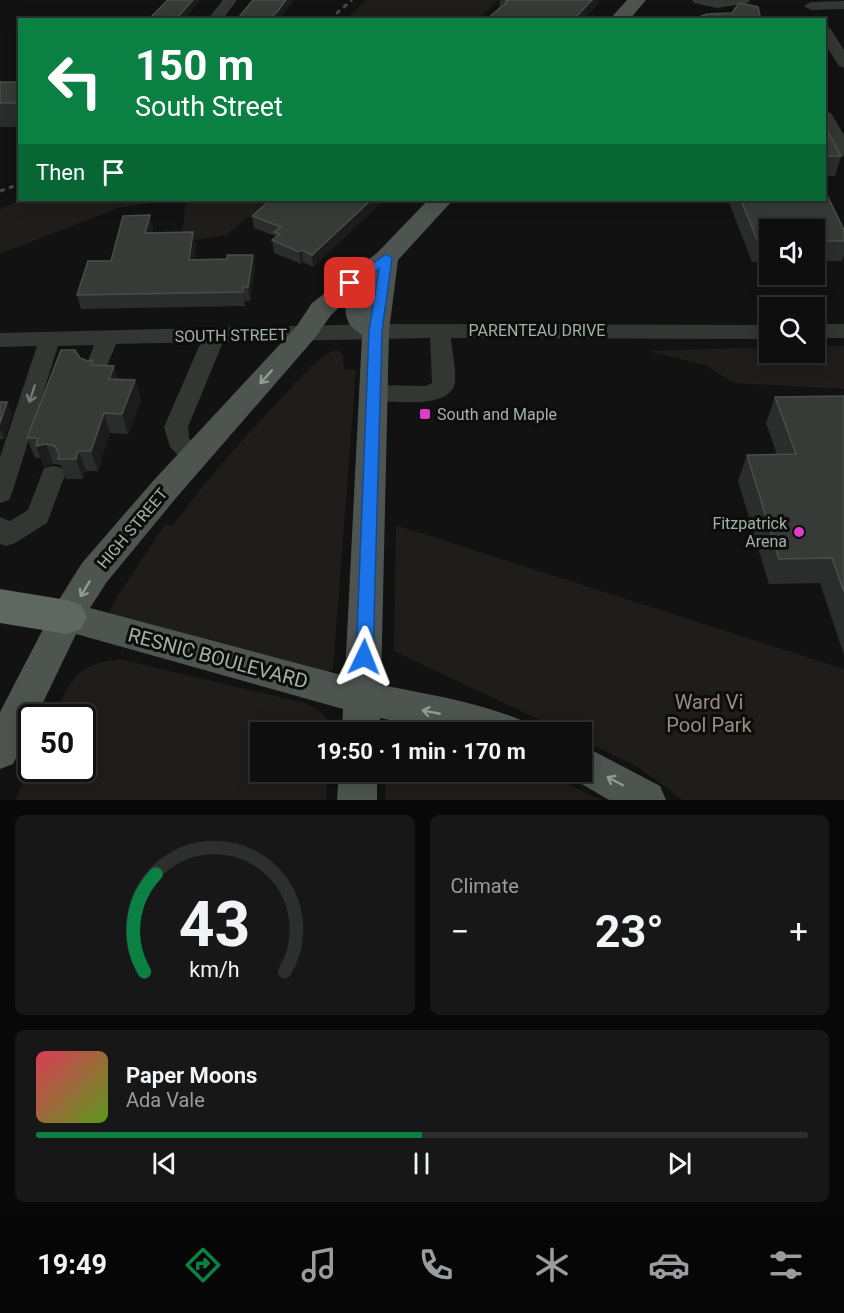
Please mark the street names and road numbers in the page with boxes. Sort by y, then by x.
street label: PARENTEAU DRIVE [469,321,605,340]
street label: SOUTH STREET [175,325,288,346]
street label: HIGH STREET [93,484,172,572]
street label: RESNIC BOULEVARD [126,622,310,694]

